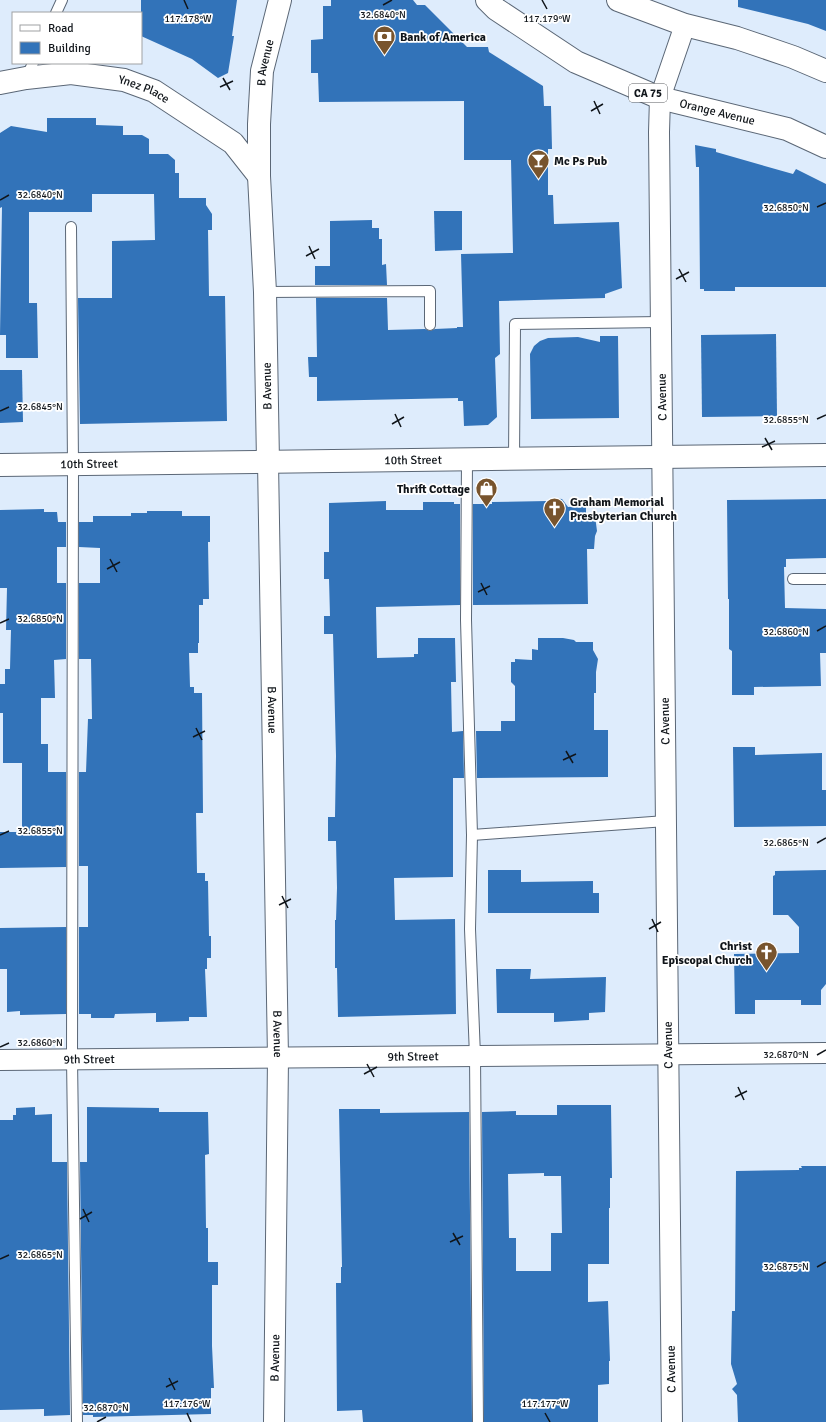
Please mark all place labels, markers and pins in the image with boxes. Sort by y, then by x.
bank icon: Bank of America [371,24,397,57]
place label: Bank of America [400,30,486,45]
bar icon: Mc Ps Pub [526,148,552,181]
place label: Mc Ps Pub [554,154,608,169]
shop icon: Thrift Cottage [473,476,499,509]
place label: Thrift Cottage [397,482,470,497]
place label: Graham Memorial Presbyterian Church [570,495,678,524]
church icon: Graham Memorial Presbyterian Church [541,496,567,529]
place label: Christ Episcopal Church [662,939,752,968]
church icon: Christ Episcopal Church [754,940,780,973]

